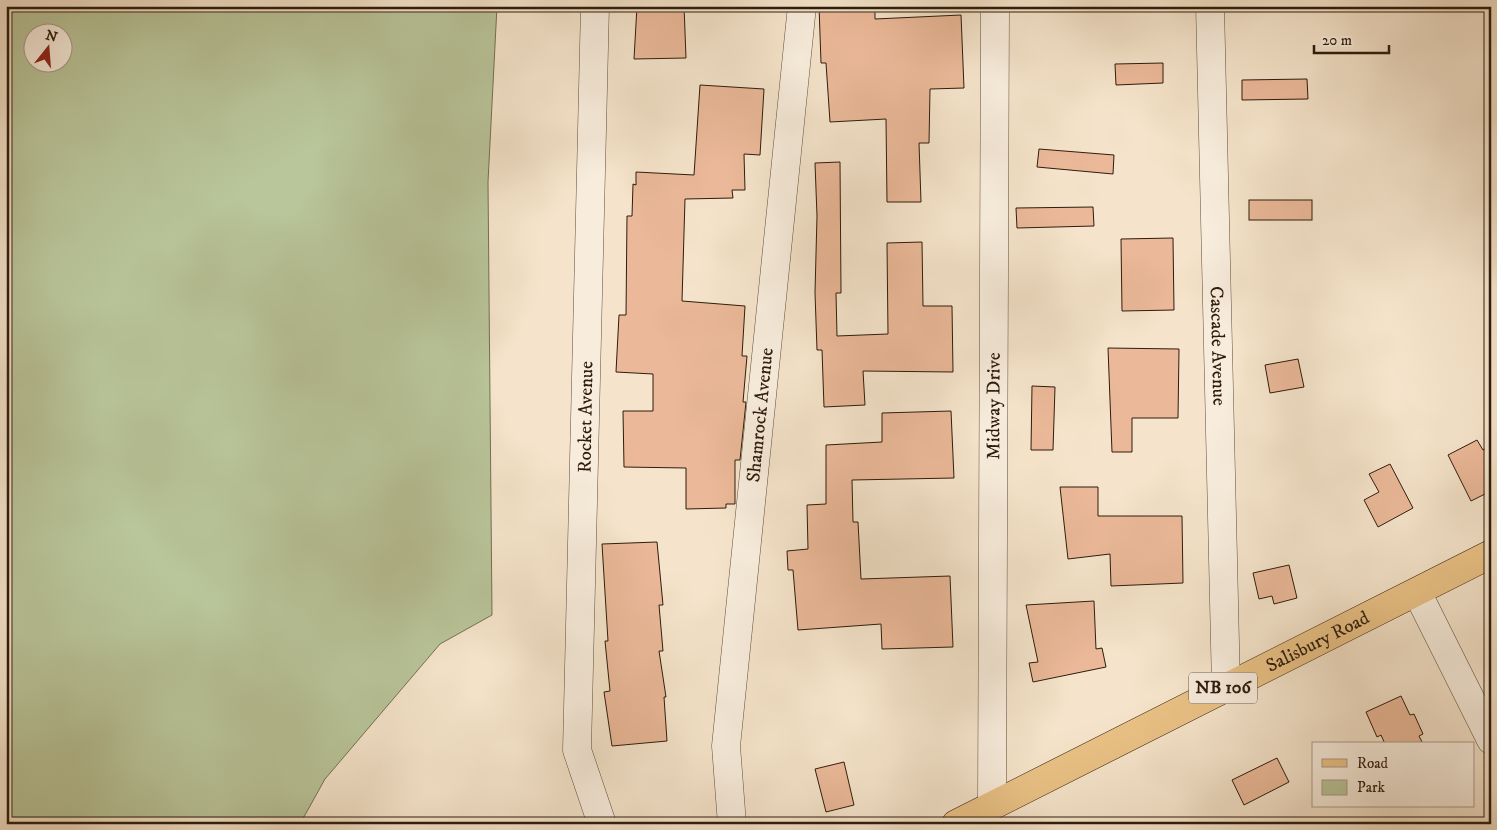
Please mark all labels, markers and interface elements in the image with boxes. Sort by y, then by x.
north arrow [22,22,72,72]
scale bar [1314,22,1390,54]
text: N [43,26,60,47]
text: 20 m [1322,31,1352,50]
street label: Cascade Avenue [1205,286,1231,406]
street label: Shamrock Avenue [742,346,778,483]
street label: Midway Drive [982,352,1005,460]
street label: Rocket Avenue [574,361,598,473]
street label: Salisbury Road [1262,606,1374,677]
road number: NB 106 [1189,672,1257,704]
legend [1312,742,1474,808]
text: Road [1357,754,1389,773]
text: Park [1357,778,1386,797]

